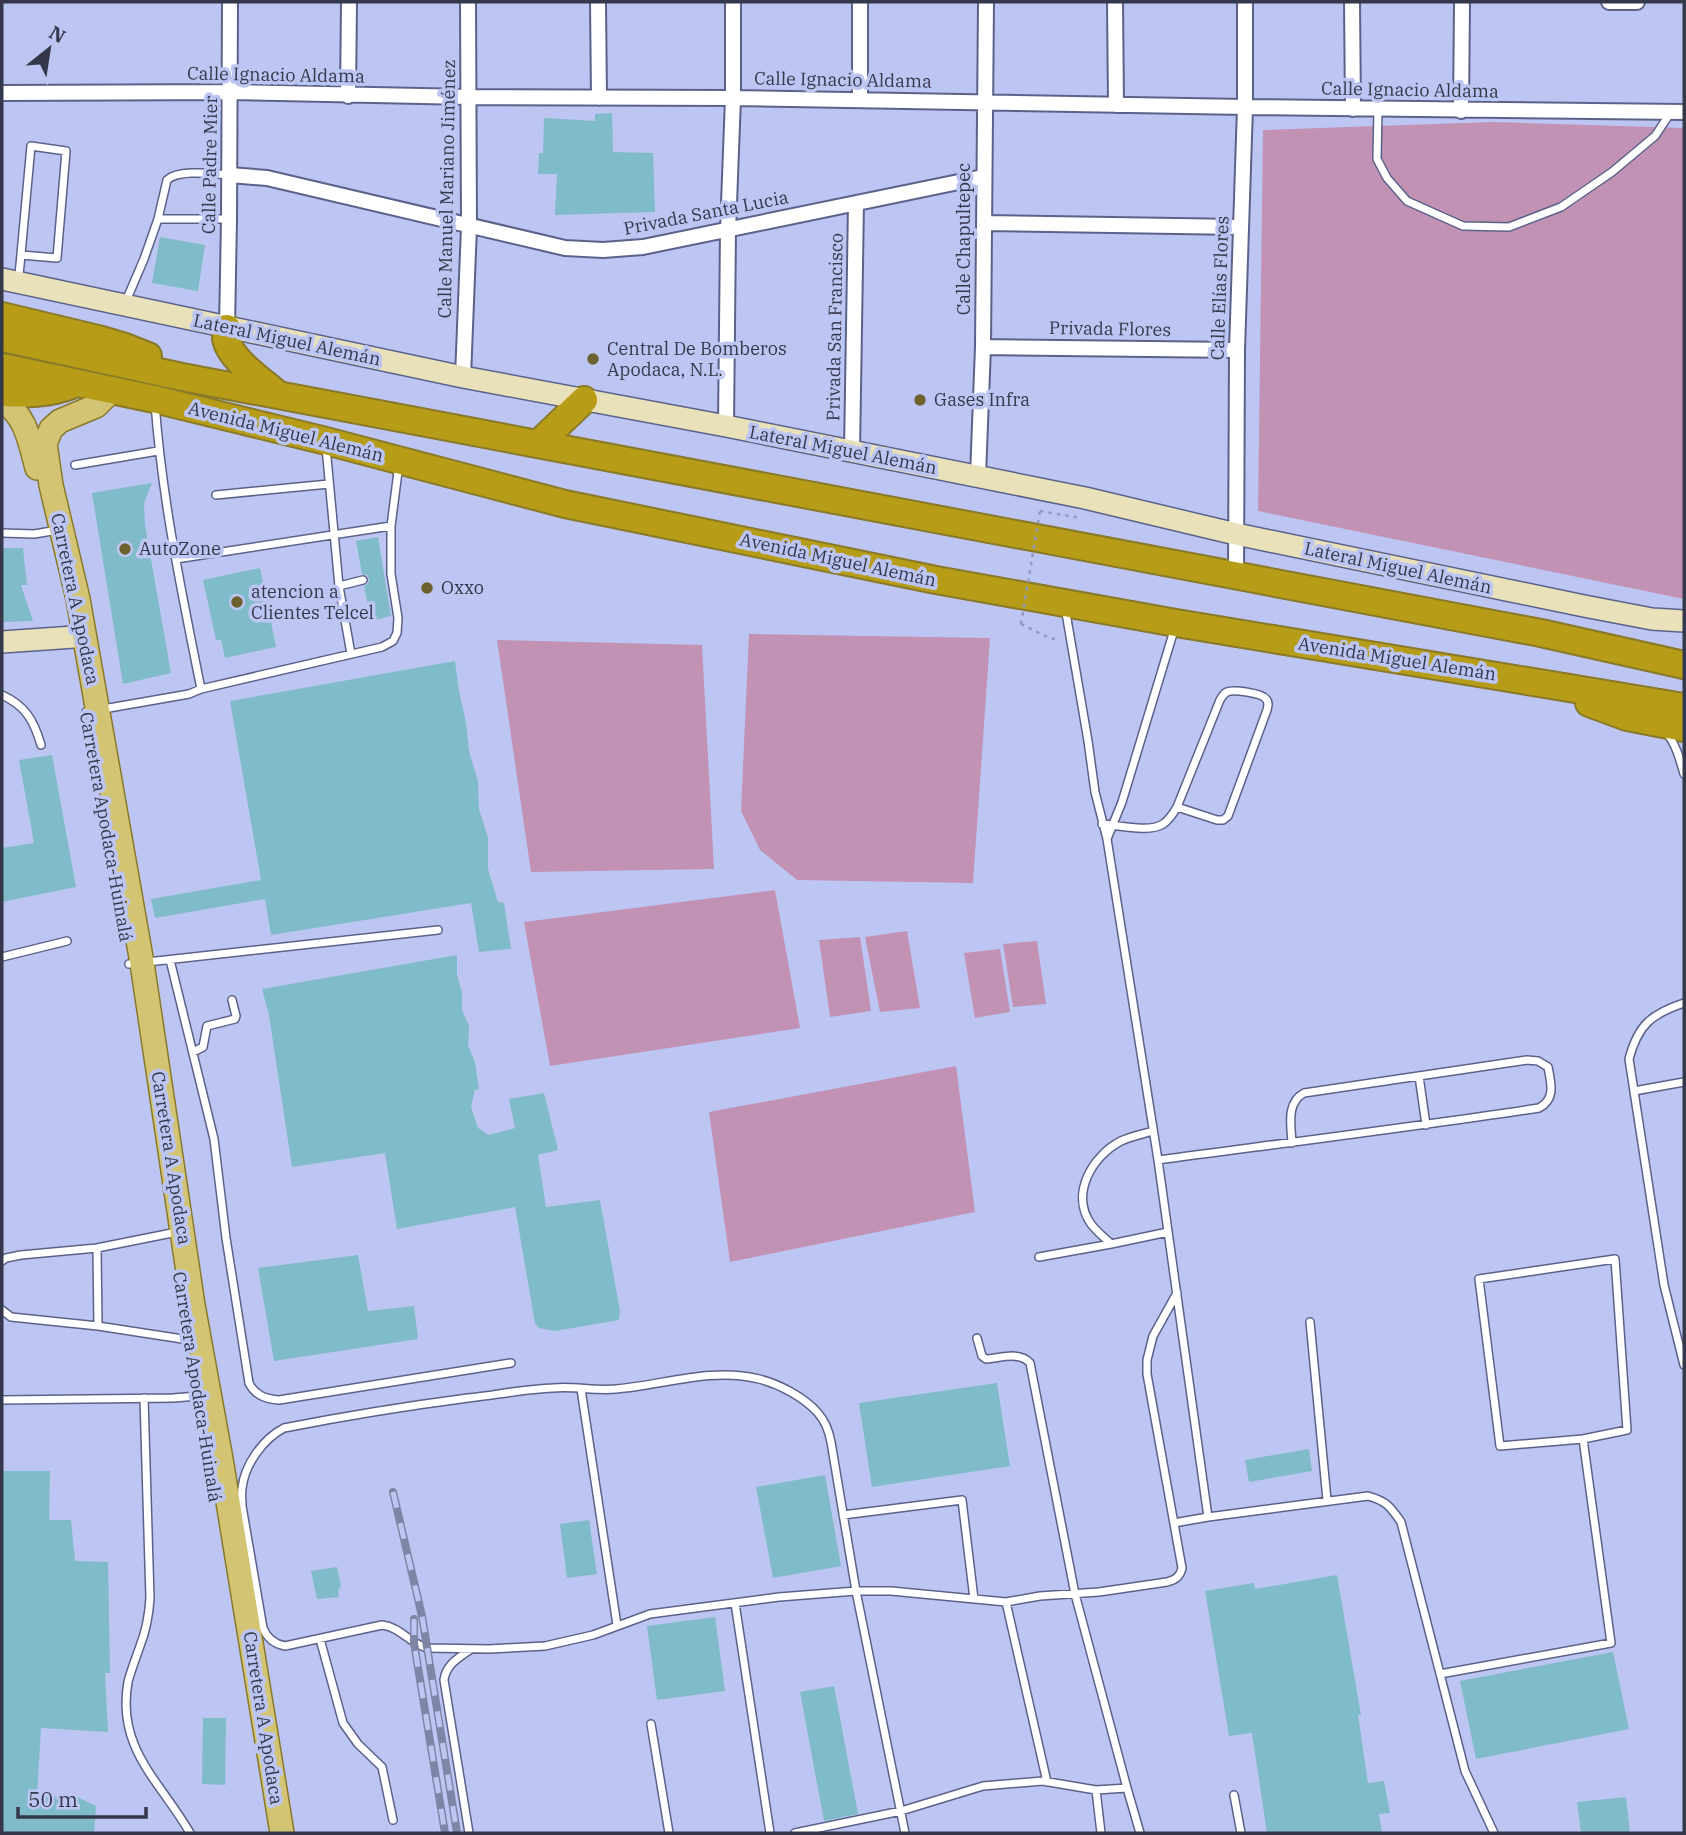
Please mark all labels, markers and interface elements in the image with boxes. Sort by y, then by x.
north arrow [14,14,84,84]
text: N [45,20,70,48]
street label: Calle Manuel Mariano Jiménez [433,59,460,319]
street label: Calle Ignacio Aldama [187,61,365,88]
street label: Calle Ignacio Aldama [754,66,932,93]
street label: Calle Ignacio Aldama [1321,76,1499,103]
street label: Calle Padre Mier [197,96,222,234]
street label: Calle Chapultepec [952,163,975,315]
street label: Privada Santa Lucia [621,185,791,240]
street label: Calle Elías Flores [1205,215,1234,361]
street label: Privada San Francisco [821,233,848,421]
street label: Lateral Miguel Alemán [191,308,383,371]
street label: Privada Flores [1049,316,1171,341]
place label: Central De Bomberos Apodaca, N.L. [607,337,787,381]
marker: Central De Bomberos Apodaca, N.L. [585,351,601,367]
place label: Gases Infra [934,388,1030,411]
marker: Gases Infra [912,392,928,408]
street label: Avenida Miguel Alemán [186,396,386,467]
street label: Lateral Miguel Alemán [747,420,939,479]
street label: Carretera A Apodaca [46,511,105,687]
street label: Avenida Miguel Alemán [738,527,938,592]
street label: Lateral Miguel Alemán [1302,536,1494,599]
place label: AutoZone [139,537,221,560]
marker: AutoZone [117,541,133,557]
place label: Oxxo [441,576,484,599]
place label: atencion a Clientes Telcel [251,580,374,624]
marker: Oxxo [419,580,435,596]
marker: atencion a Clientes Telcel [229,594,245,610]
street label: Avenida Miguel Alemán [1296,631,1498,686]
street label: Carretera Apodaca-Huinalá [75,710,138,944]
street label: Carretera A Apodaca [146,1070,197,1246]
street label: Carretera Apodaca-Huinalá [168,1270,227,1504]
street label: Carretera A Apodaca [238,1630,289,1806]
scale bar [18,1776,145,1820]
text: 50 m [28,1785,78,1813]

